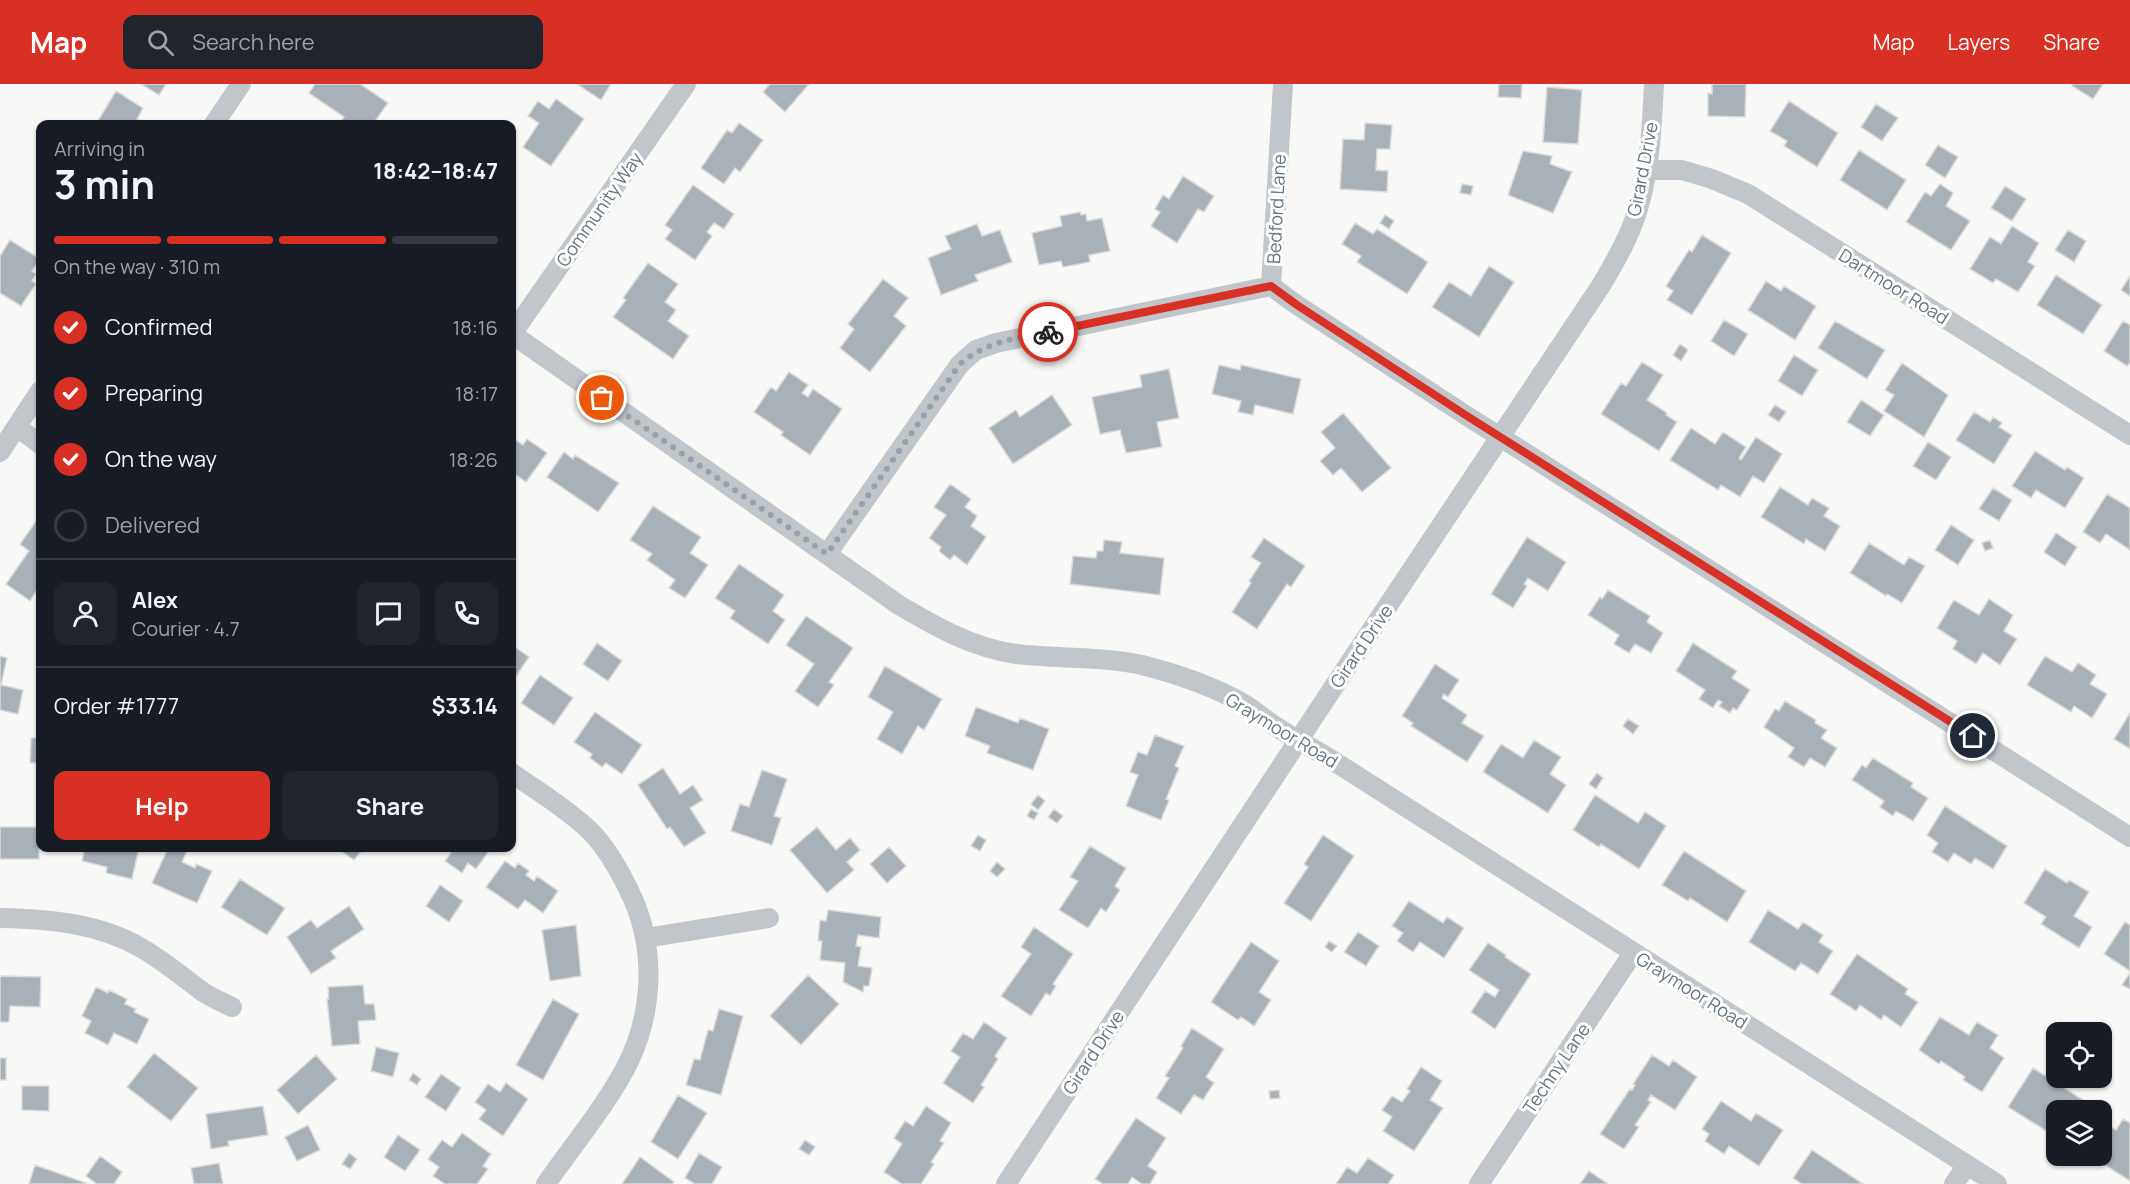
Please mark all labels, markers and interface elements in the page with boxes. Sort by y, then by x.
search box [123,15,543,69]
text: Map [30,23,87,61]
icon: search [144,26,177,59]
text: Search here [192,27,315,57]
text: Map [1873,28,1914,56]
text: Layers [1947,28,2010,56]
text: Share [2043,28,2100,56]
street label: Girard Drive [1621,120,1663,218]
text: Arriving in [54,135,145,162]
street label: Community Way [551,147,648,271]
street label: Bedford Lane [1261,154,1291,264]
text: 18:42–18:47 [373,156,498,186]
text: 3 min [54,157,155,211]
street label: Dartmoor Road [1835,243,1953,329]
text: On the way · 310 m [54,253,220,280]
courier [1018,302,1078,362]
icon: check [54,311,87,344]
text: Confirmed [105,312,213,342]
text: 18:16 [452,314,498,341]
icon: bike [1032,316,1065,349]
pin [576,372,627,423]
icon: check [54,377,87,410]
text: Preparing [105,378,203,408]
text: 18:17 [455,380,498,407]
icon: bag [585,381,618,414]
icon: check [54,443,87,476]
text: On the way [105,444,217,474]
text: 18:26 [449,446,498,473]
text: Delivered [105,510,200,540]
button: person [54,582,117,645]
button: chat [357,582,420,645]
button: phone [435,582,498,645]
text: Alex [132,585,178,615]
street label: Girard Drive [1324,600,1398,692]
text: Courier · 4.7 [132,615,240,642]
street label: Graymoor Road [1221,687,1343,773]
text: Order #1777 [54,691,179,721]
text: $33.14 [432,691,498,721]
pin [1947,710,1998,761]
icon: home [1956,719,1989,752]
button: Help [54,771,270,840]
button: Share [282,771,498,840]
street label: Graymoor Road [1632,946,1752,1034]
street label: Girard Drive [1057,1005,1129,1099]
street label: Techny Lane [1517,1018,1595,1118]
map controls [2046,1022,2112,1166]
button: locate [2046,1022,2112,1088]
button: layers [2046,1100,2112,1166]

